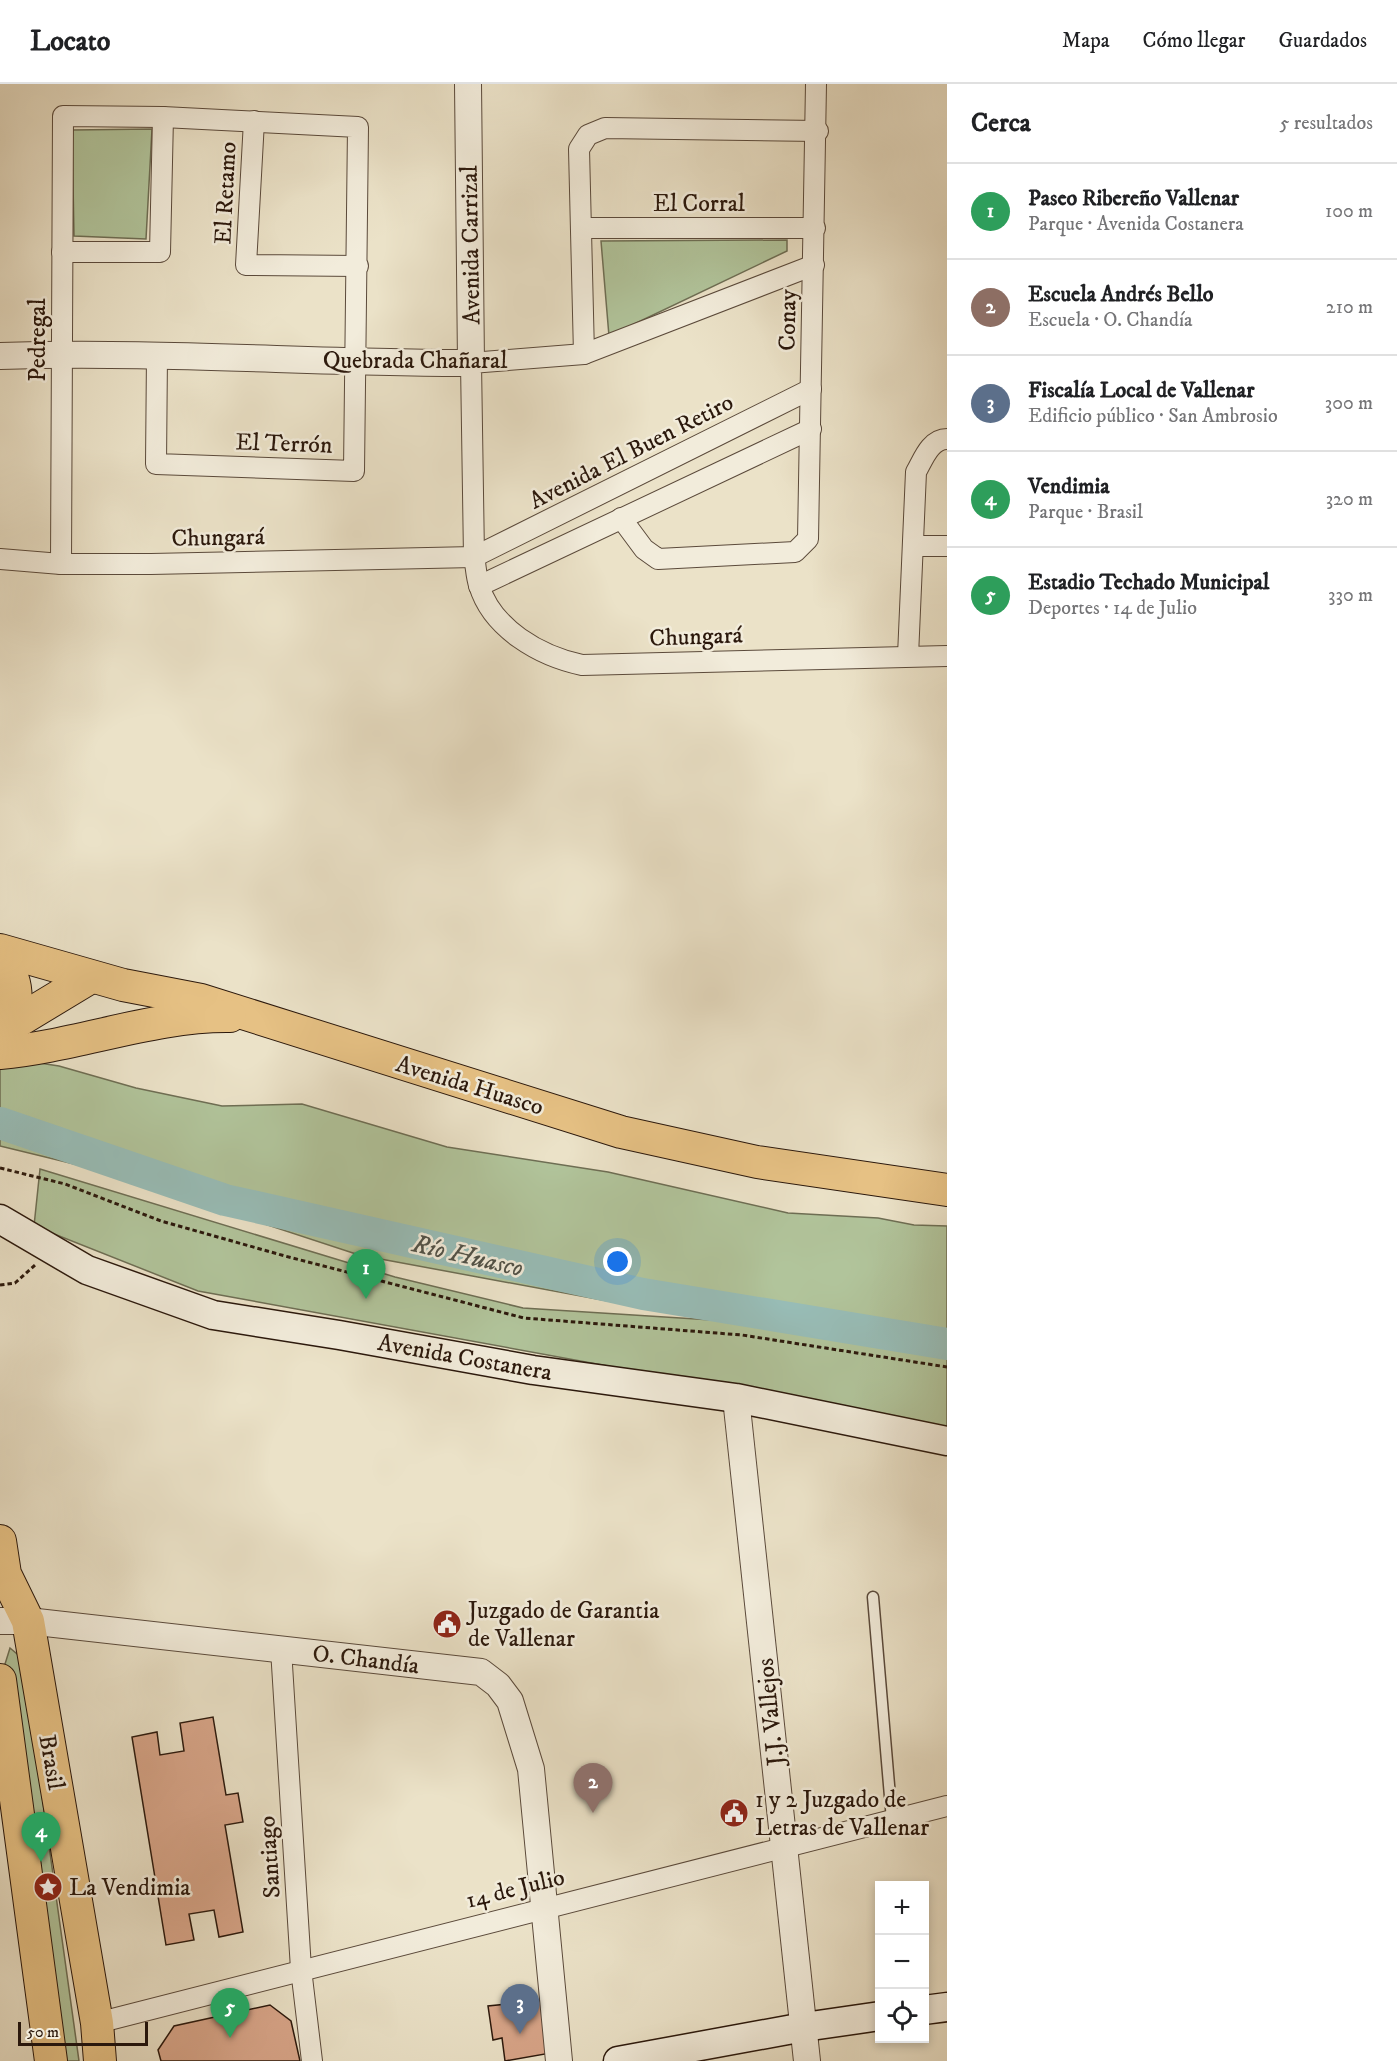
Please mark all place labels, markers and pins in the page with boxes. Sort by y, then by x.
pin: 1 [346,1250,386,1299]
place label: Juzgado de Garantia de Vallenar [466,1596,660,1654]
public building icon: Juzgado de Garantia de Vallenar [431,1608,463,1640]
pin: 2 [574,1764,612,1813]
place label: 1 y 2 Juzgado de Letras de Vallenar [755,1785,929,1843]
public building icon: 1 y 2 Juzgado de Letras de Vallenar [718,1797,750,1829]
pin: 4 [22,1812,60,1862]
place icon: La Vendimia [32,1871,64,1903]
place label: La Vendimia [69,1873,191,1903]
pin: 3 [500,1984,540,2034]
pin: 5 [210,1988,250,2038]

